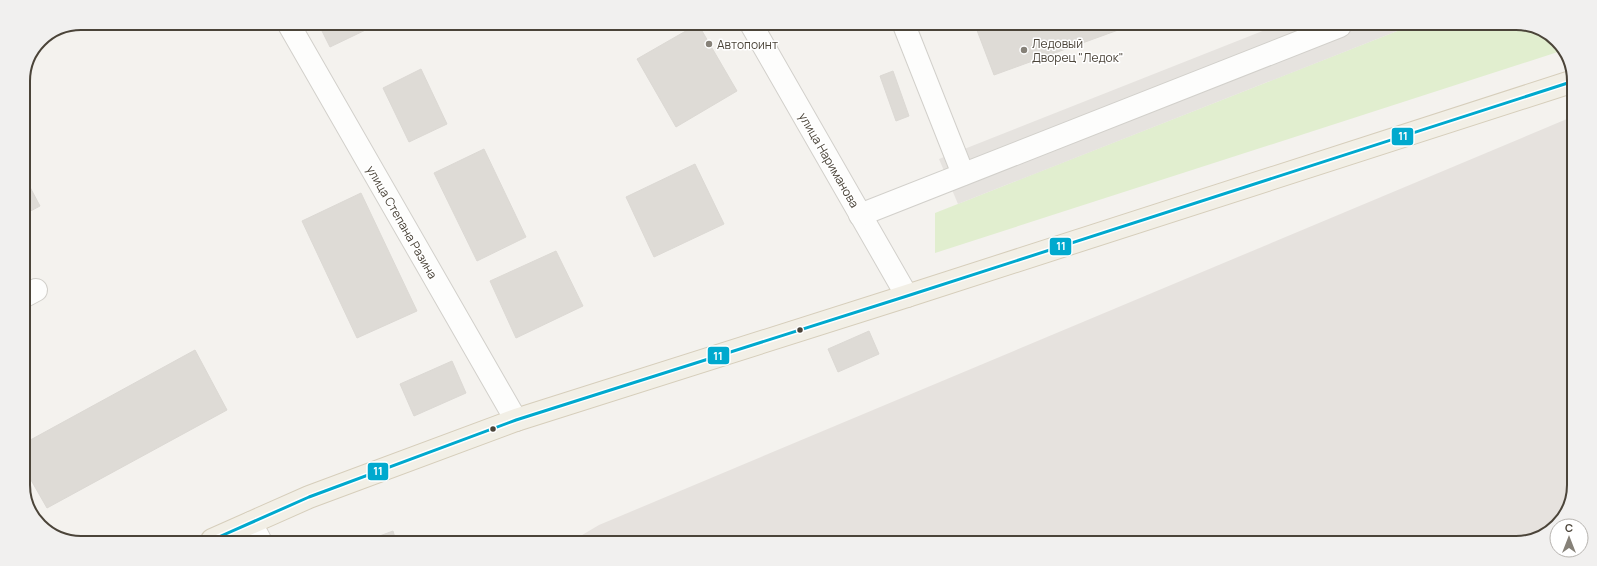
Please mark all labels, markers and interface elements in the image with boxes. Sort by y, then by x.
place label: Ледовый Дворец "Ледок" [1032,35,1123,66]
place label: Автопоинт [717,36,778,53]
marker: Автопоинт [704,39,714,49]
marker: Ледовый Дворец "Ледок" [1019,45,1029,55]
street label: улица Нариманова [795,109,863,211]
line badge: 11 [1391,127,1414,146]
text: 11 [1398,128,1408,143]
street label: улица Степана Разина [363,162,441,282]
line badge: 11 [1049,237,1072,256]
text: 11 [1056,238,1066,253]
unlabelled marker [795,325,805,335]
line badge: 11 [707,346,730,365]
text: 11 [713,348,723,363]
unlabelled marker [488,424,498,434]
line badge: 11 [367,462,389,481]
text: 11 [373,463,383,478]
north arrow [1549,518,1589,558]
text: С [1565,520,1573,535]

